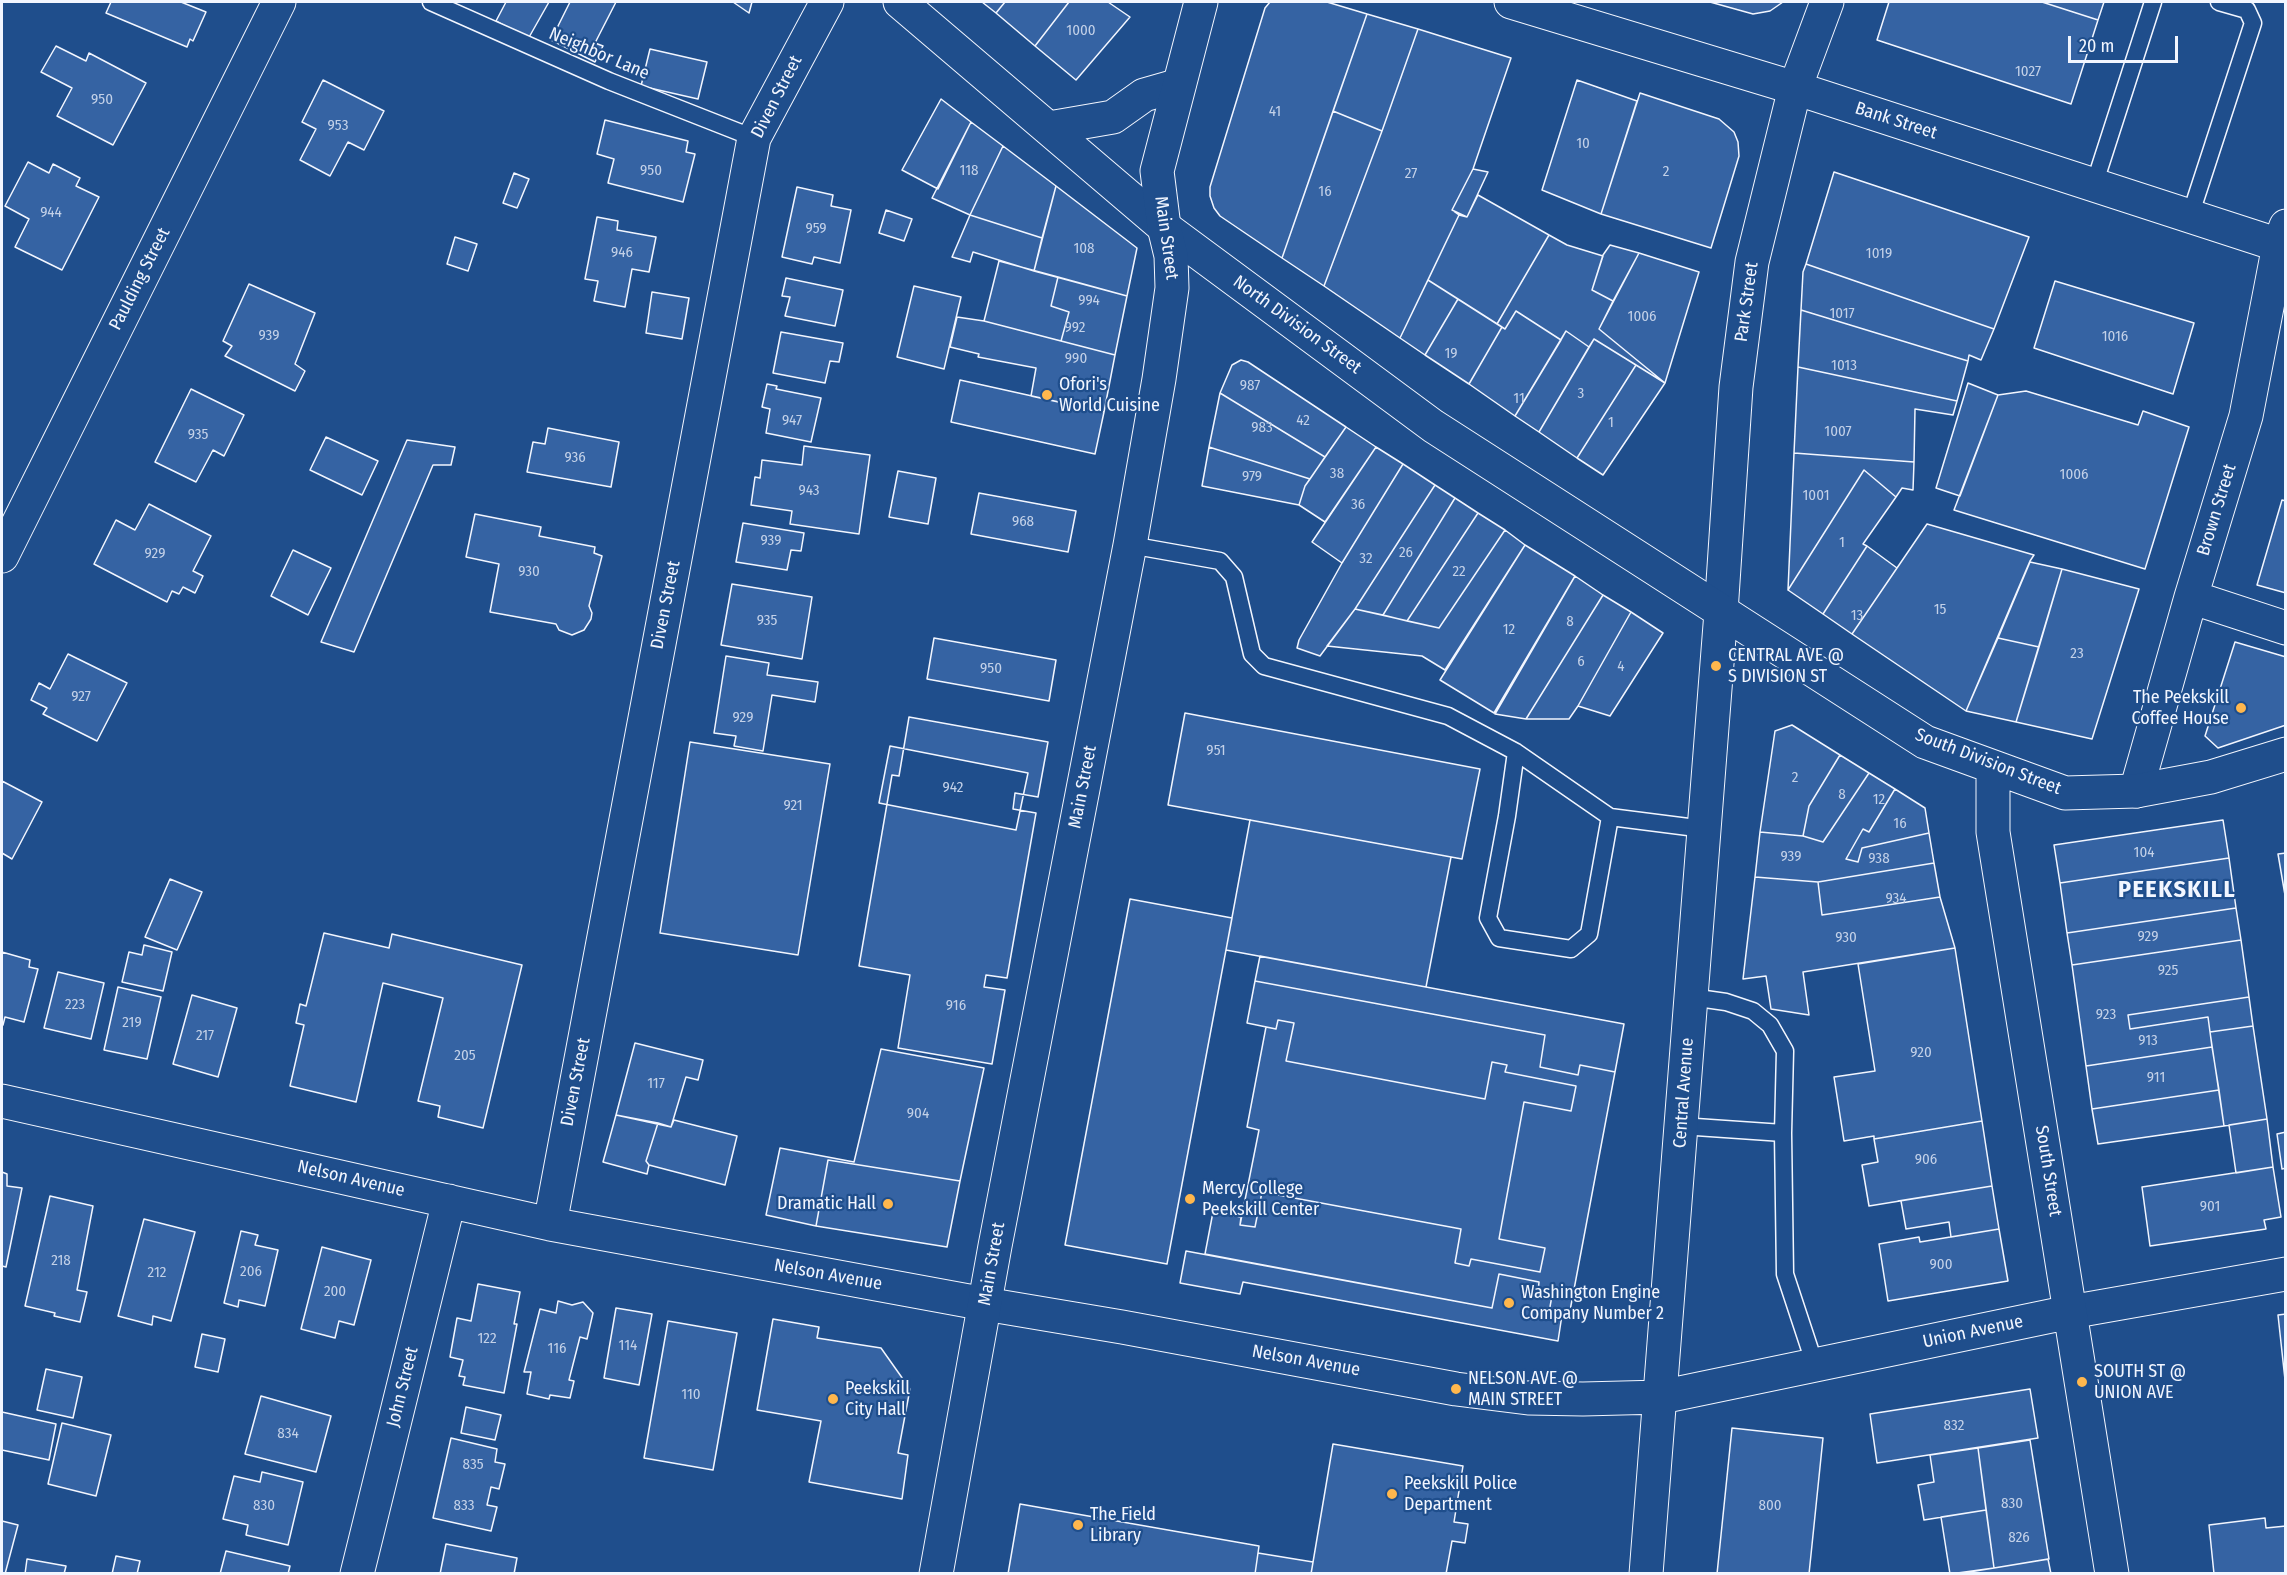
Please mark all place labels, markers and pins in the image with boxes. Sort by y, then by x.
place label: Ofori's World Cuisine [1059,374,1160,416]
marker: Ofori's World Cuisine [1040,388,1054,402]
place label: CENTRAL AVE @ S DIVISION ST [1728,645,1844,688]
marker: CENTRAL AVE @ S DIVISION ST [1709,659,1723,673]
place label: The Peekskill Coffee House [2132,687,2229,730]
marker: The Peekskill Coffee House [2234,701,2248,715]
place label: Mercy College Peekskill Center [1202,1178,1319,1220]
marker: Mercy College Peekskill Center [1183,1192,1197,1206]
place label: Dramatic Hall [777,1193,876,1215]
marker: Dramatic Hall [881,1197,895,1211]
place label: Washington Engine Company Number 2 [1521,1282,1664,1324]
marker: Washington Engine Company Number 2 [1502,1296,1516,1310]
place label: SOUTH ST @ UNION AVE [2094,1361,2186,1404]
place label: NELSON AVE @ MAIN STREET [1468,1368,1578,1410]
marker: SOUTH ST @ UNION AVE [2075,1375,2089,1389]
place label: Peekskill City Hall [845,1378,910,1420]
marker: NELSON AVE @ MAIN STREET [1449,1382,1463,1396]
marker: Peekskill City Hall [826,1392,840,1406]
place label: Peekskill Police Department [1404,1473,1517,1516]
marker: Peekskill Police Department [1385,1487,1399,1501]
place label: The Field Library [1090,1504,1156,1546]
marker: The Field Library [1071,1518,1085,1532]

